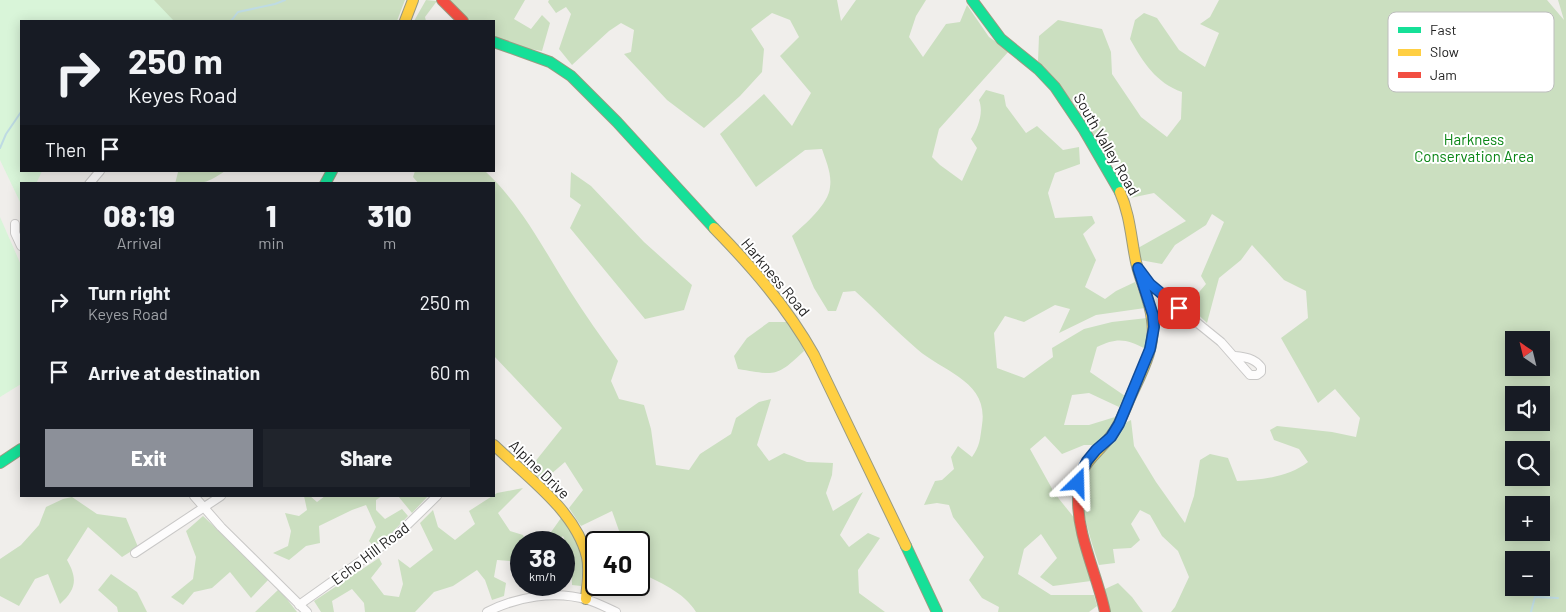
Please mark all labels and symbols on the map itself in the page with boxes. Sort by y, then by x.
legend [1388,12,1554,92]
text: Fast [1430,21,1456,38]
text: Slow [1430,43,1459,60]
text: Jam [1430,66,1457,83]
street label: South Valley Road [1070,90,1144,198]
park label: Harkness Conservation Area [1414,130,1534,165]
street label: Harkness Road [738,234,814,320]
pin [1158,287,1200,329]
north arrow [1505,331,1550,376]
street label: Alpine Drive [506,436,574,502]
position arrow [1051,456,1103,508]
street label: Echo Hill Road [328,518,412,588]
speed limit sign: 40 [585,531,650,596]

